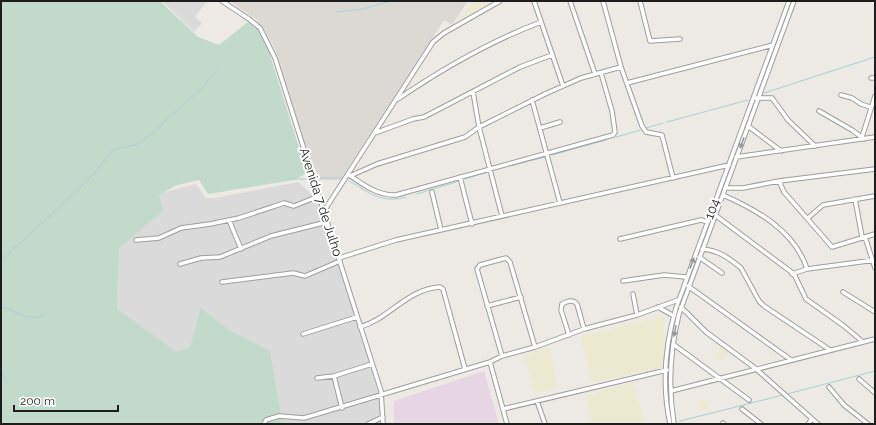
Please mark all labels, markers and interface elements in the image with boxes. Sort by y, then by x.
one-way arrow [738,137,744,149]
street label: Avenida 7 de Julho [296,146,346,258]
street label: 104 [701,197,723,221]
one-way arrow [689,256,695,268]
one-way arrow [672,325,678,337]
scale bar [14,387,118,413]
text: 200 m [20,394,55,408]

